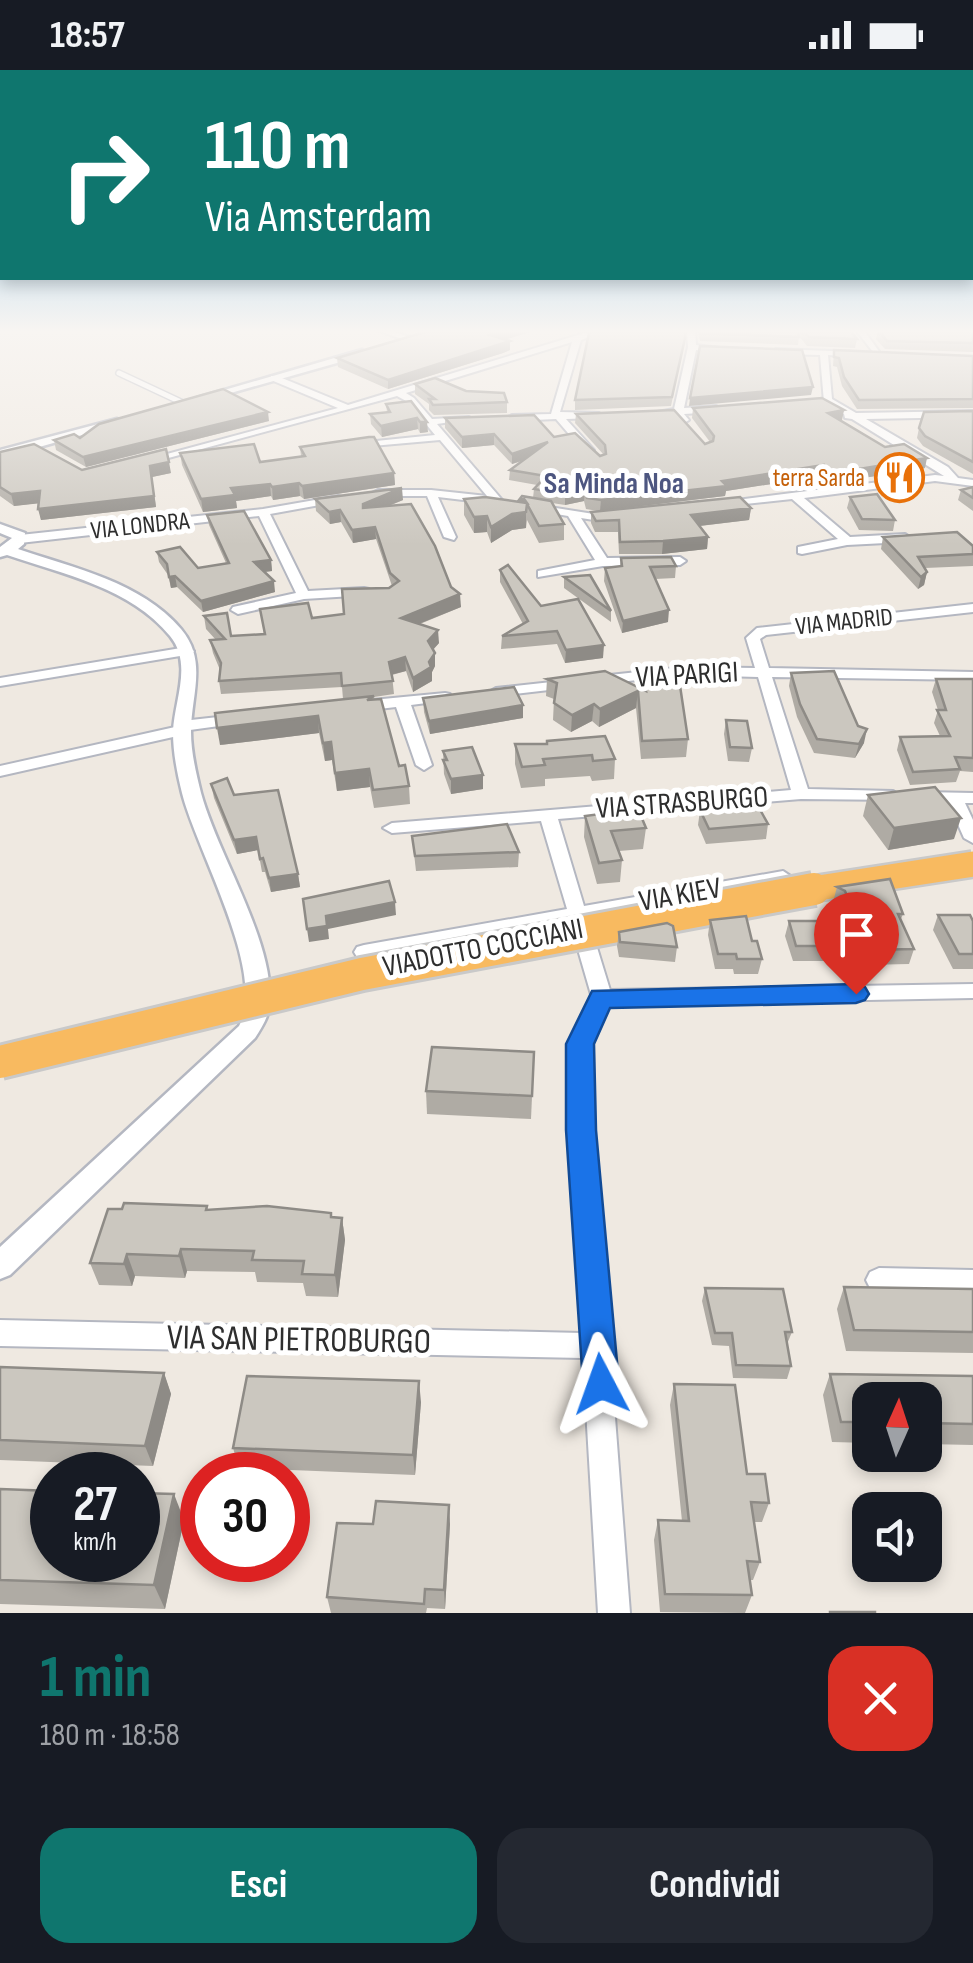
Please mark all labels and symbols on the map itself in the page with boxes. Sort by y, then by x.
restaurant icon: terra Sarda [874,452,926,504]
place label: terra Sarda [773,463,865,494]
district label: Sa Minda Noa [544,466,684,502]
street label: VIA LONDRA [89,505,191,547]
street label: VIA MADRID [794,601,894,643]
street label: VIA PARIGI [635,654,739,696]
street label: VIA STRASBURGO [595,779,769,827]
street label: VIA KIEV [636,870,724,920]
pin [814,892,899,995]
street label: VIADOTTO COCCIANI [380,911,586,985]
street label: VIA SAN PIETROBURGO [167,1316,431,1364]
position arrow [549,1332,653,1436]
north arrow [852,1382,942,1472]
speed limit sign: 30 [180,1452,310,1582]

